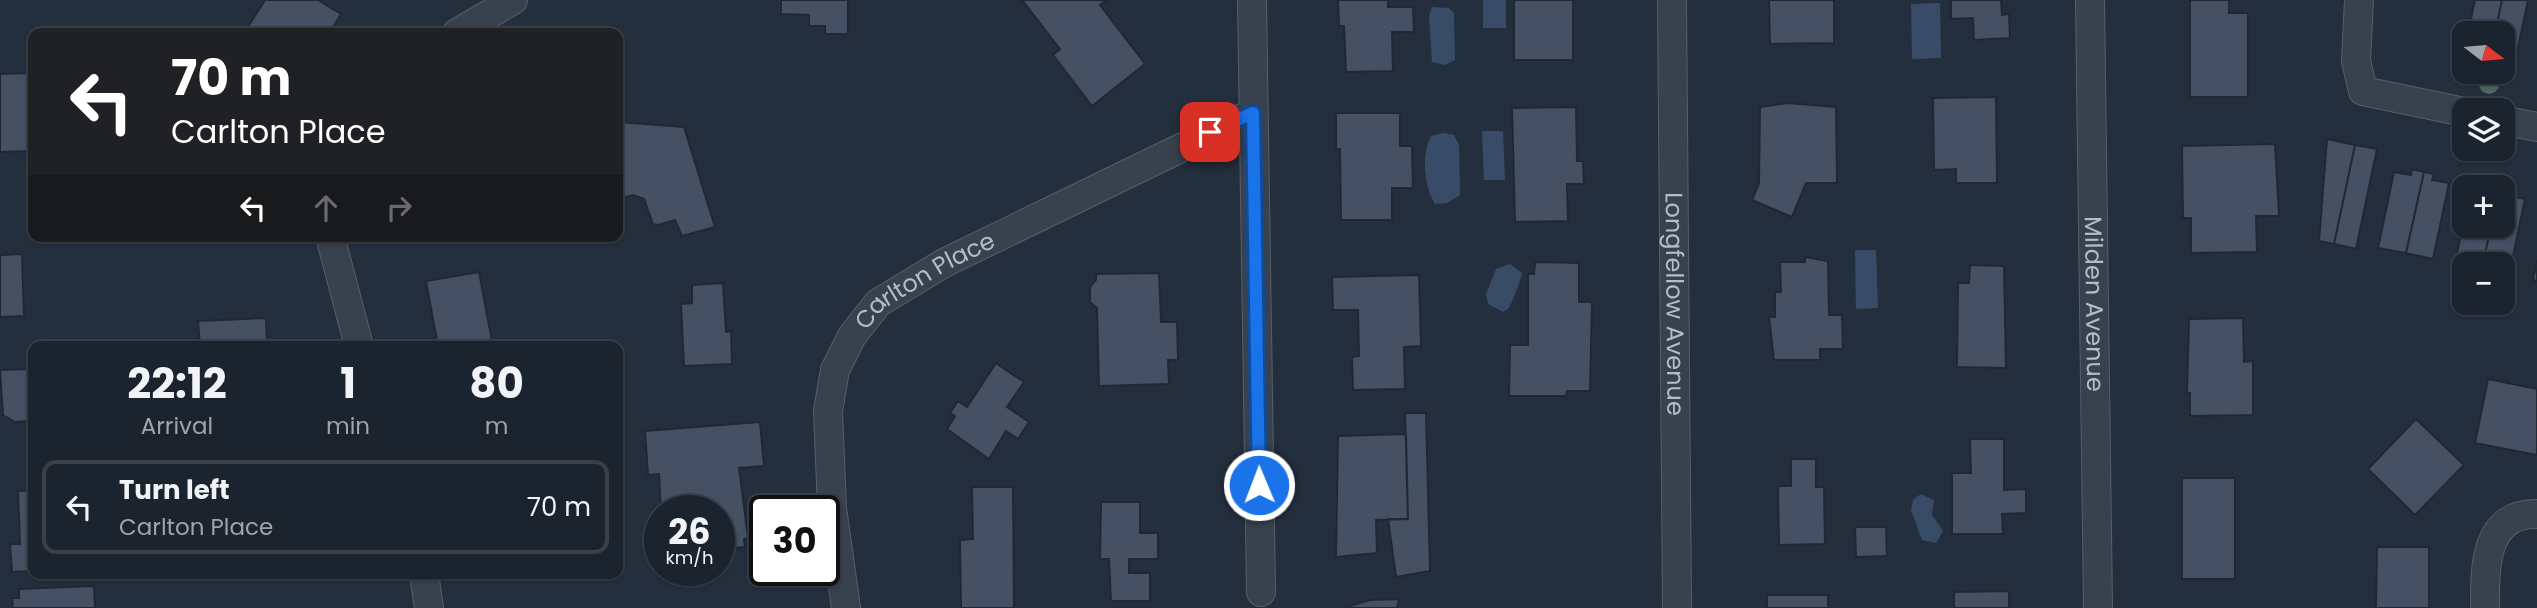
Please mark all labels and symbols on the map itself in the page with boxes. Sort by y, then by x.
north arrow [2452,21,2515,84]
pin [1180,102,1240,162]
street label: Longfellow Avenue [1658,192,1692,416]
street label: Milden Avenue [2077,216,2112,392]
street label: Carlton Place [847,224,1000,336]
position arrow [1222,448,1296,522]
speed limit sign: 30 [749,495,840,586]

